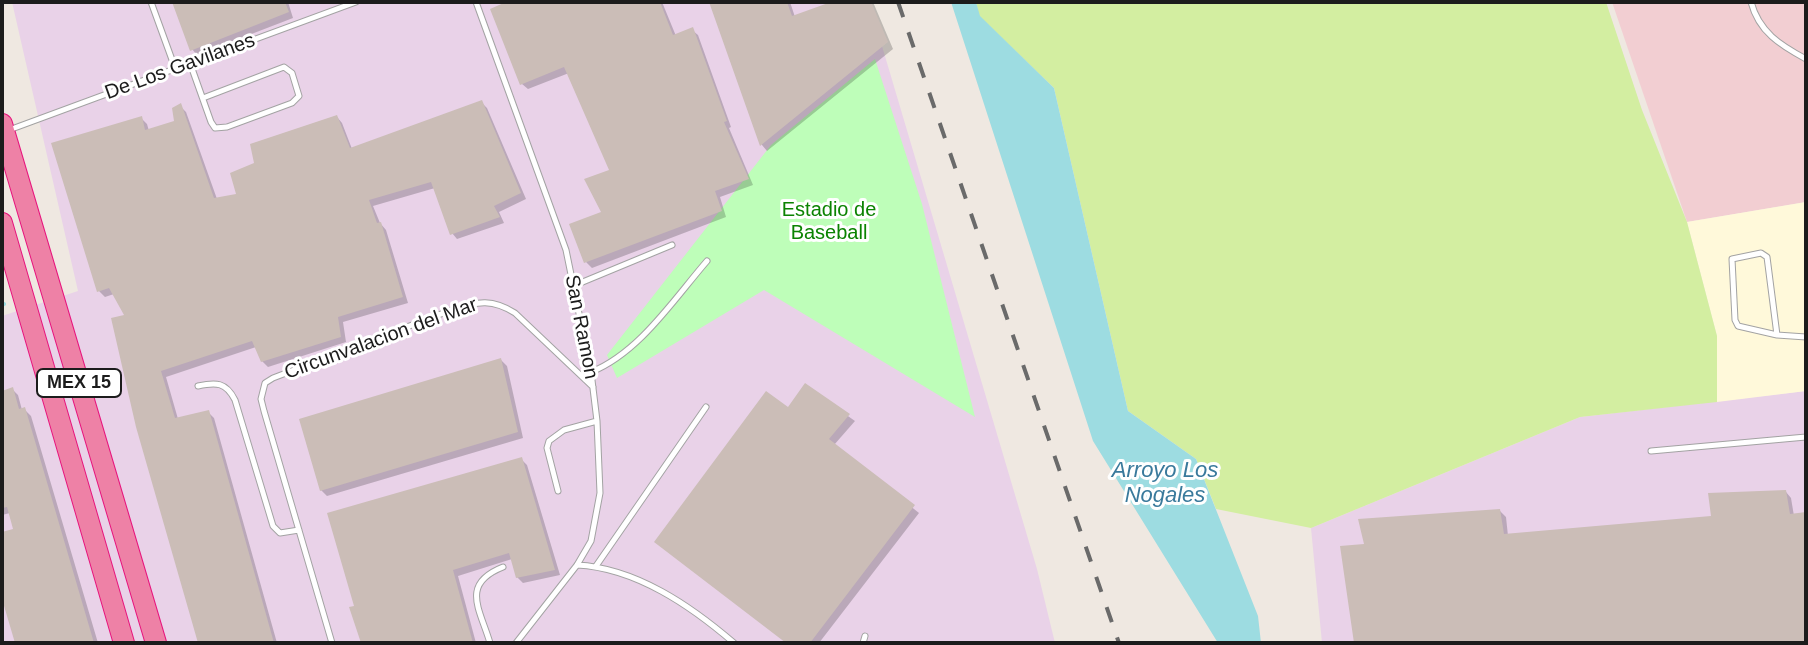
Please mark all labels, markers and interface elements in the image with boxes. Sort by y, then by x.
street label: De Los Gavilanes [102,29,258,105]
park label: Estadio de Baseball [782,198,876,245]
street label: San Ramon [559,273,603,381]
street label: Circunvalacion del Mar [281,293,481,385]
road number: MEX 15 [37,369,121,397]
water label: Arroyo Los Nogales [1112,458,1218,510]

